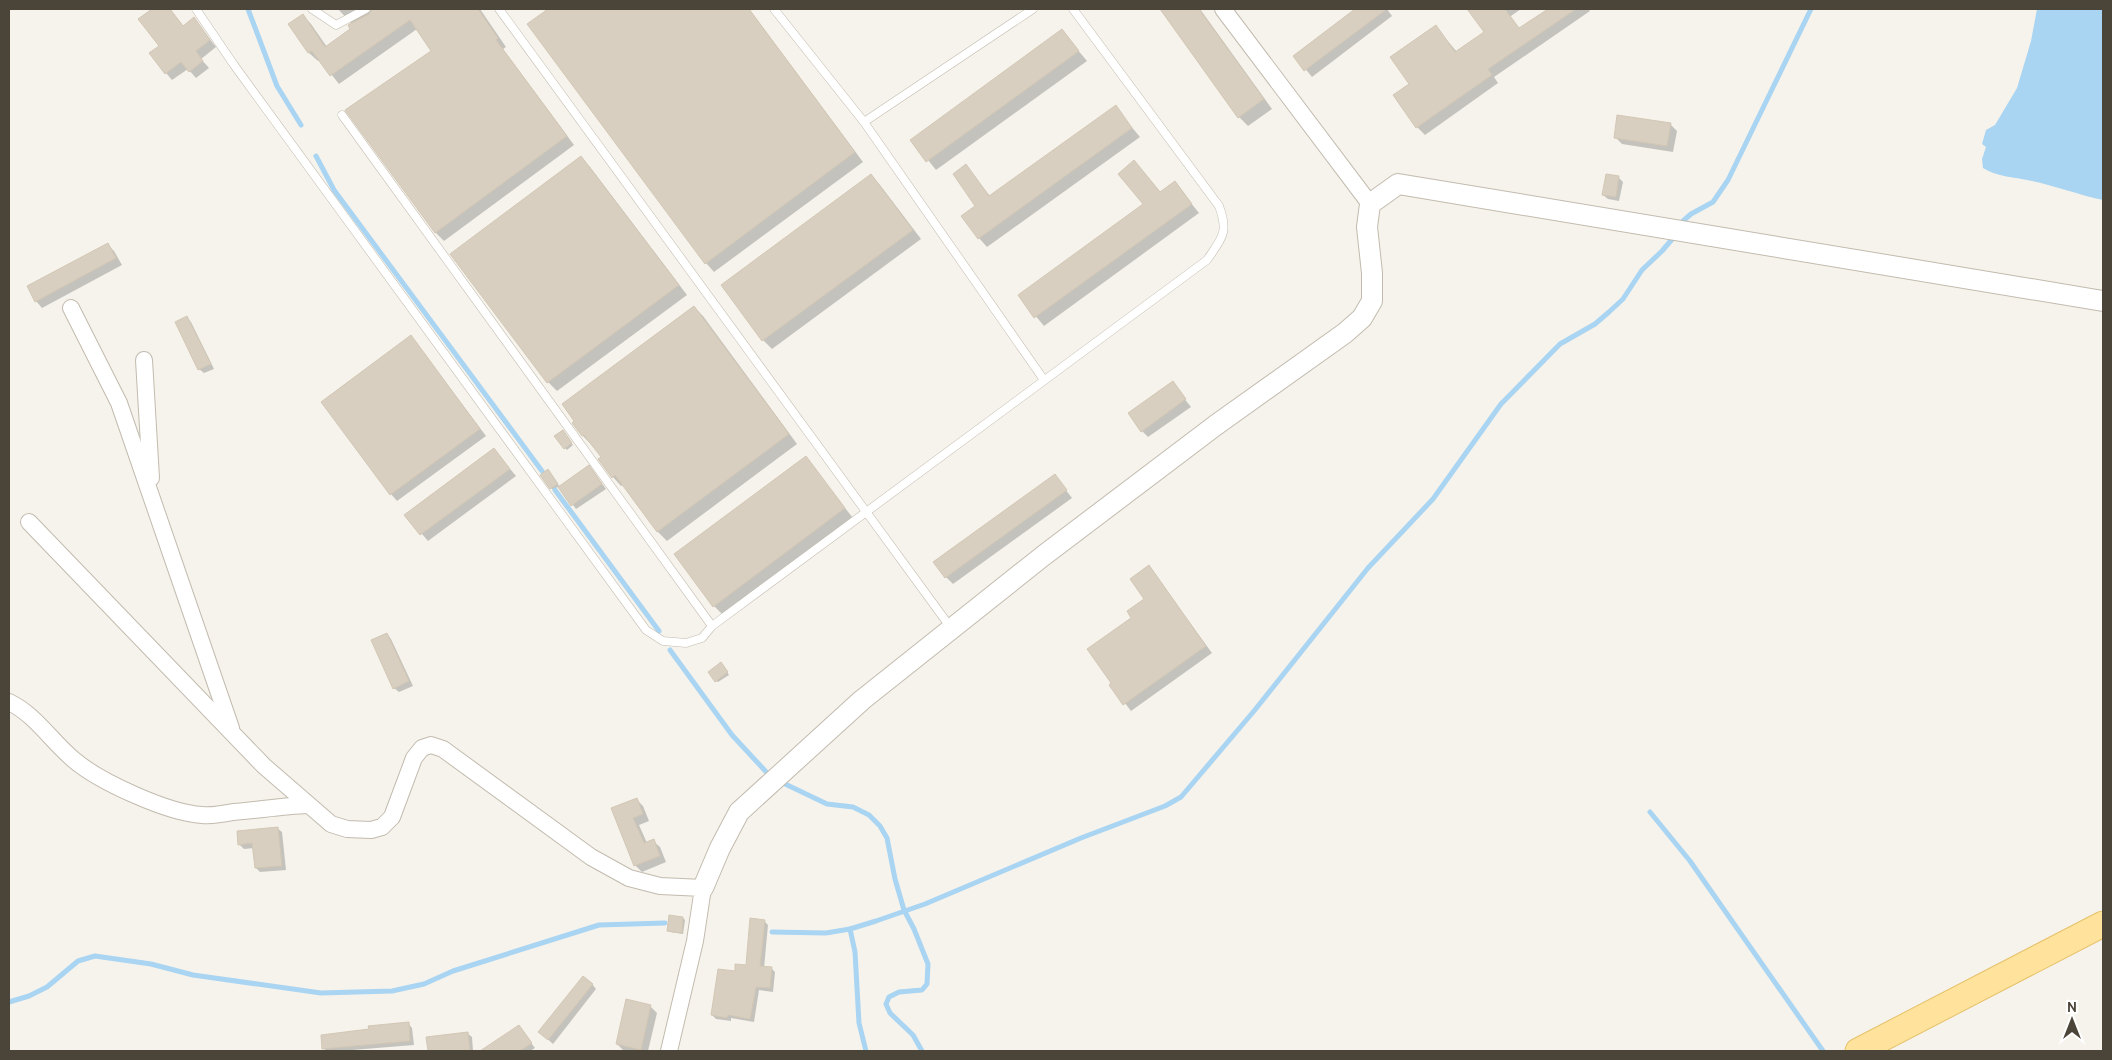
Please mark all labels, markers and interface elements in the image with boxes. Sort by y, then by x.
north arrow [2047,995,2097,1045]
text: N [2067,998,2077,1016]

